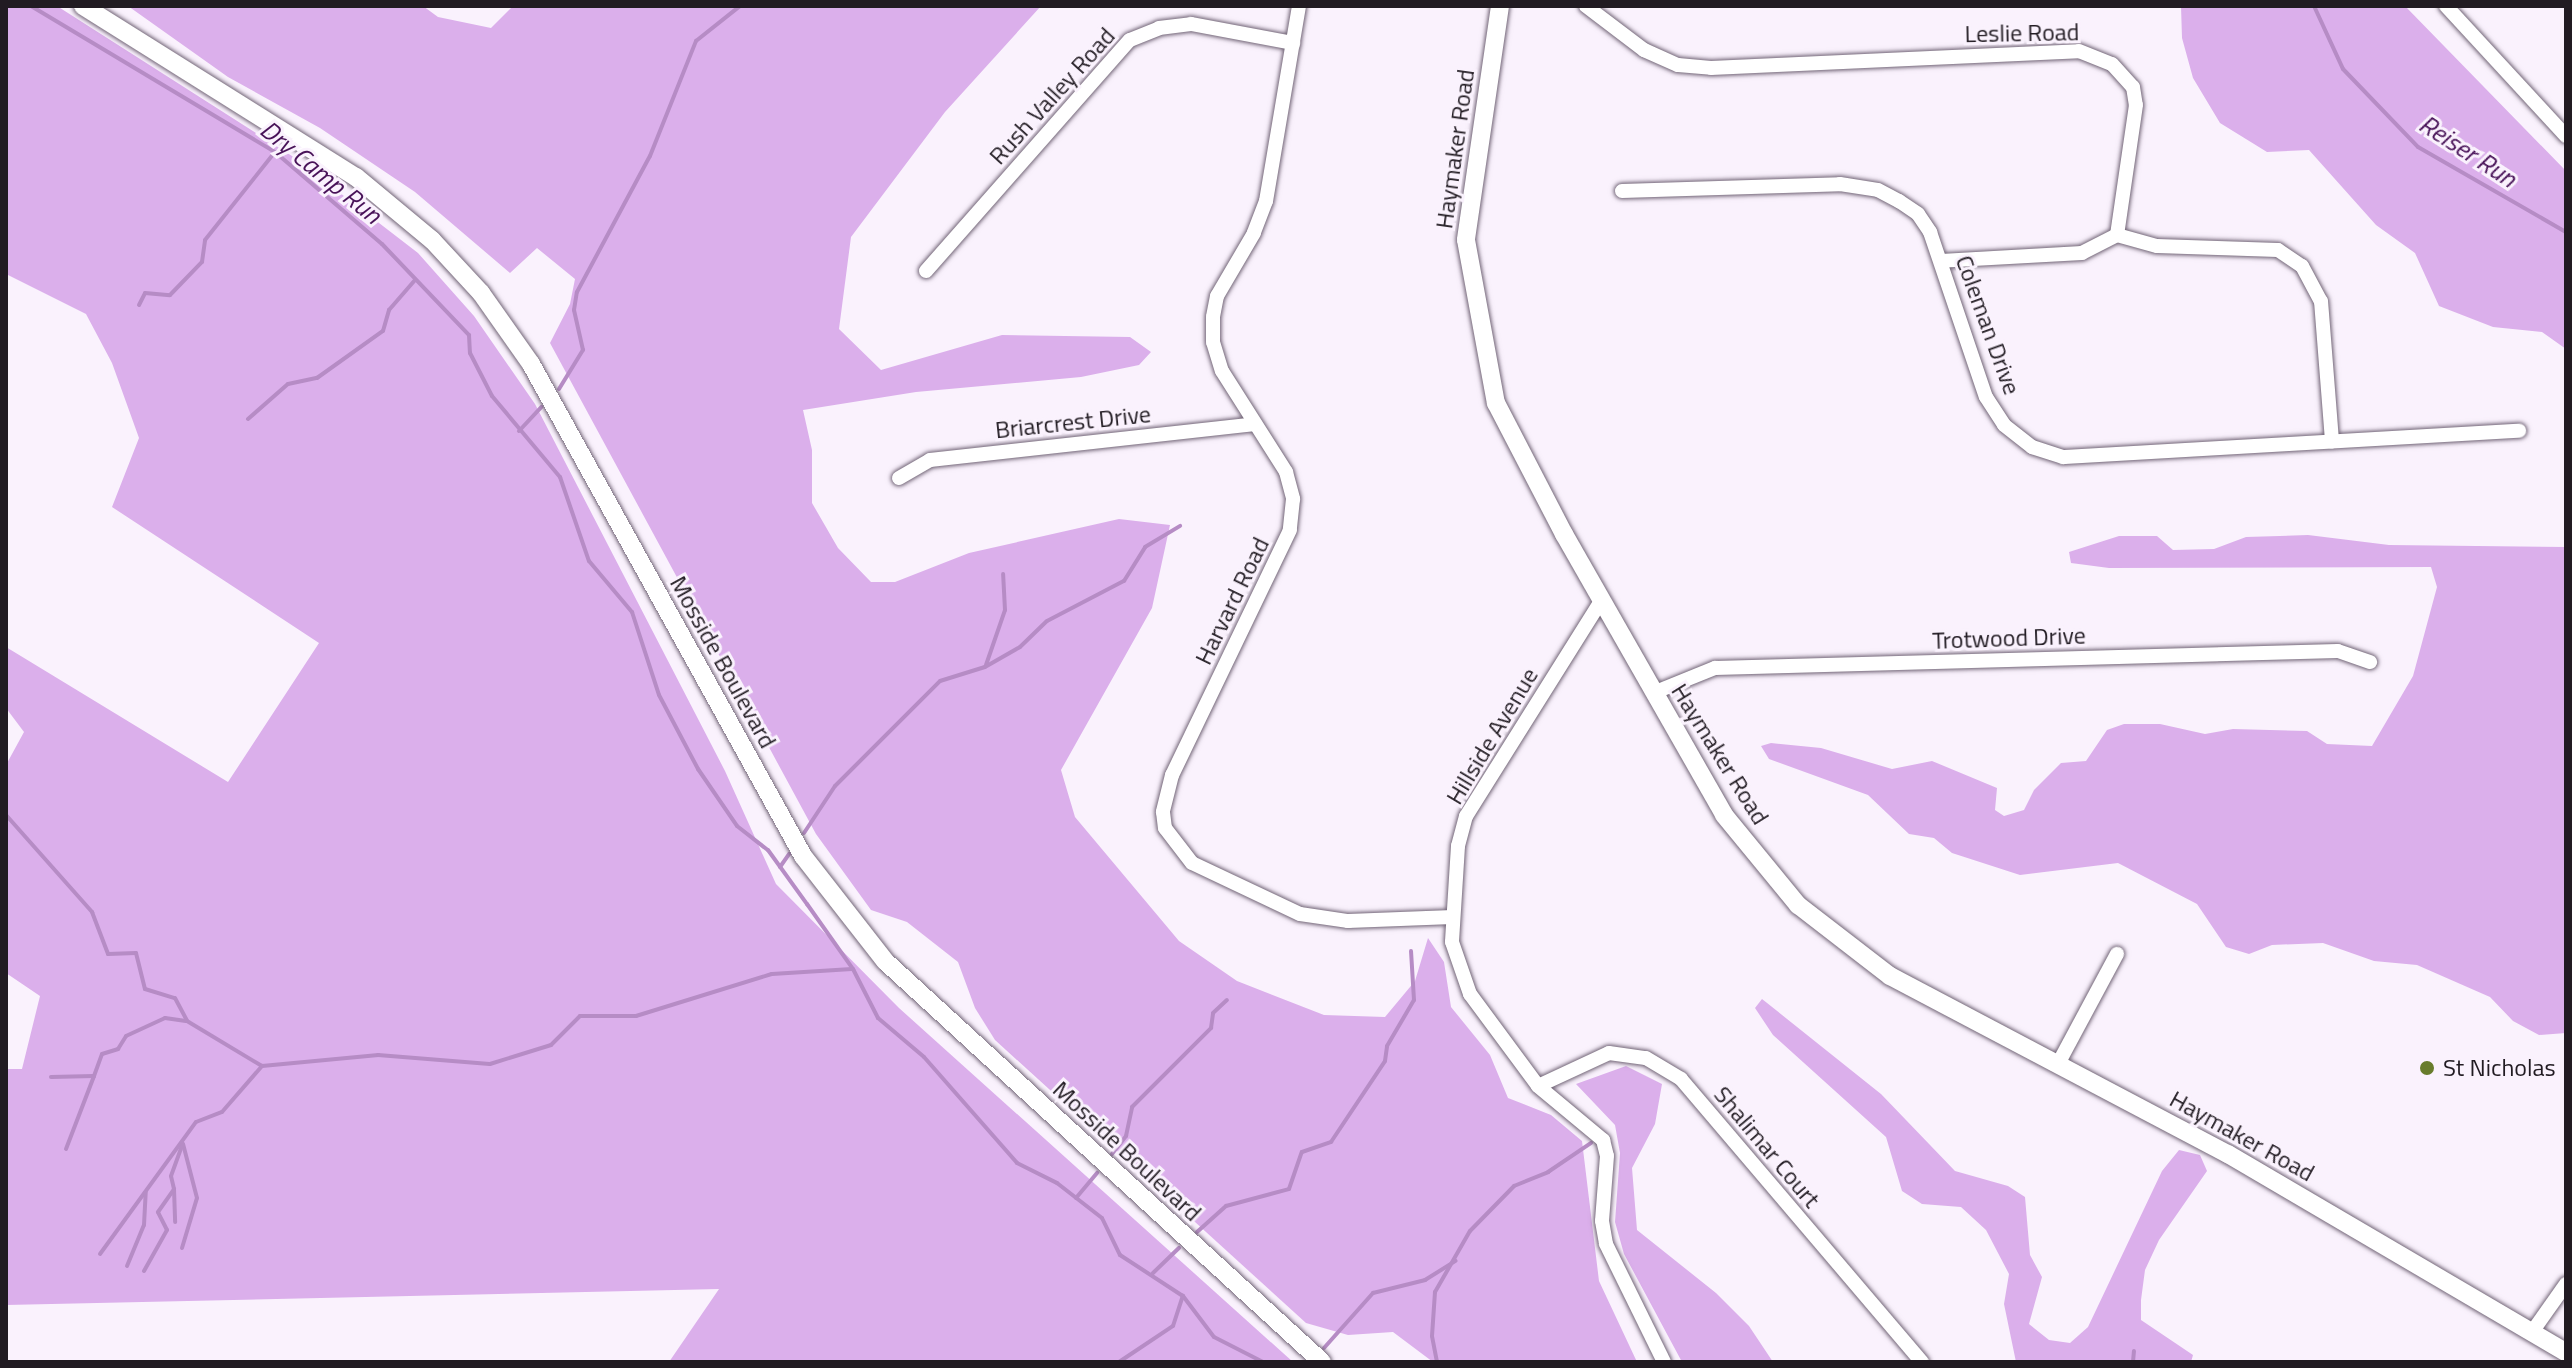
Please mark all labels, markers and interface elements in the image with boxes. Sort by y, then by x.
street label: Leslie Road [1964,18,2080,48]
street label: Rush Valley Road [983,22,1121,170]
street label: Haymaker Road [1430,67,1480,231]
water label: Reiser Run [2414,108,2522,194]
water label: Dry Camp Run [254,114,388,230]
street label: Coleman Drive [1950,252,2026,398]
street label: Briarcrest Drive [994,400,1152,444]
street label: Harvard Road [1189,533,1275,669]
street label: Mosside Boulevard [664,571,782,753]
street label: Trotwood Drive [1932,621,2086,655]
street label: Hillside Avenue [1440,663,1544,809]
street label: Haymaker Road [1665,678,1775,830]
place label: St Nicholas [2443,1054,2556,1082]
marker: St Nicholas [2418,1059,2436,1077]
street label: Mosside Boulevard [1047,1075,1207,1227]
street label: Shalimar Court [1708,1081,1826,1213]
street label: Haymaker Road [2165,1084,2319,1188]

